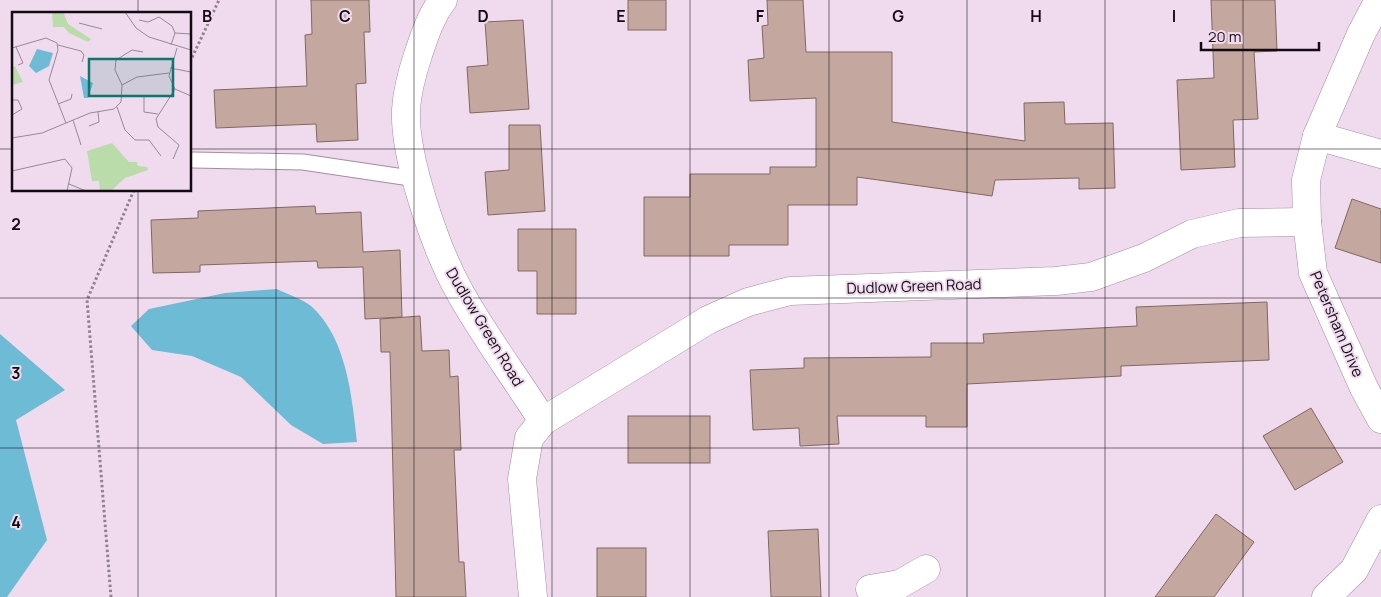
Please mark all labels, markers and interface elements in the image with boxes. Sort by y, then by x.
text: B [202,5,212,27]
text: C [339,5,351,27]
text: D [477,5,489,27]
text: E [616,5,626,27]
text: F [756,5,765,27]
text: G [892,5,904,27]
text: H [1030,5,1042,27]
text: I [1172,5,1176,27]
inset map [12,12,191,191]
scale bar [1201,20,1318,52]
text: 20 m [1208,26,1241,47]
text: 2 [11,213,21,235]
street label: Dudlow Green Road [441,264,529,390]
street label: Petersham Drive [1305,268,1369,380]
street label: Dudlow Green Road [846,273,982,299]
text: 3 [11,362,21,384]
text: 4 [11,511,21,533]

